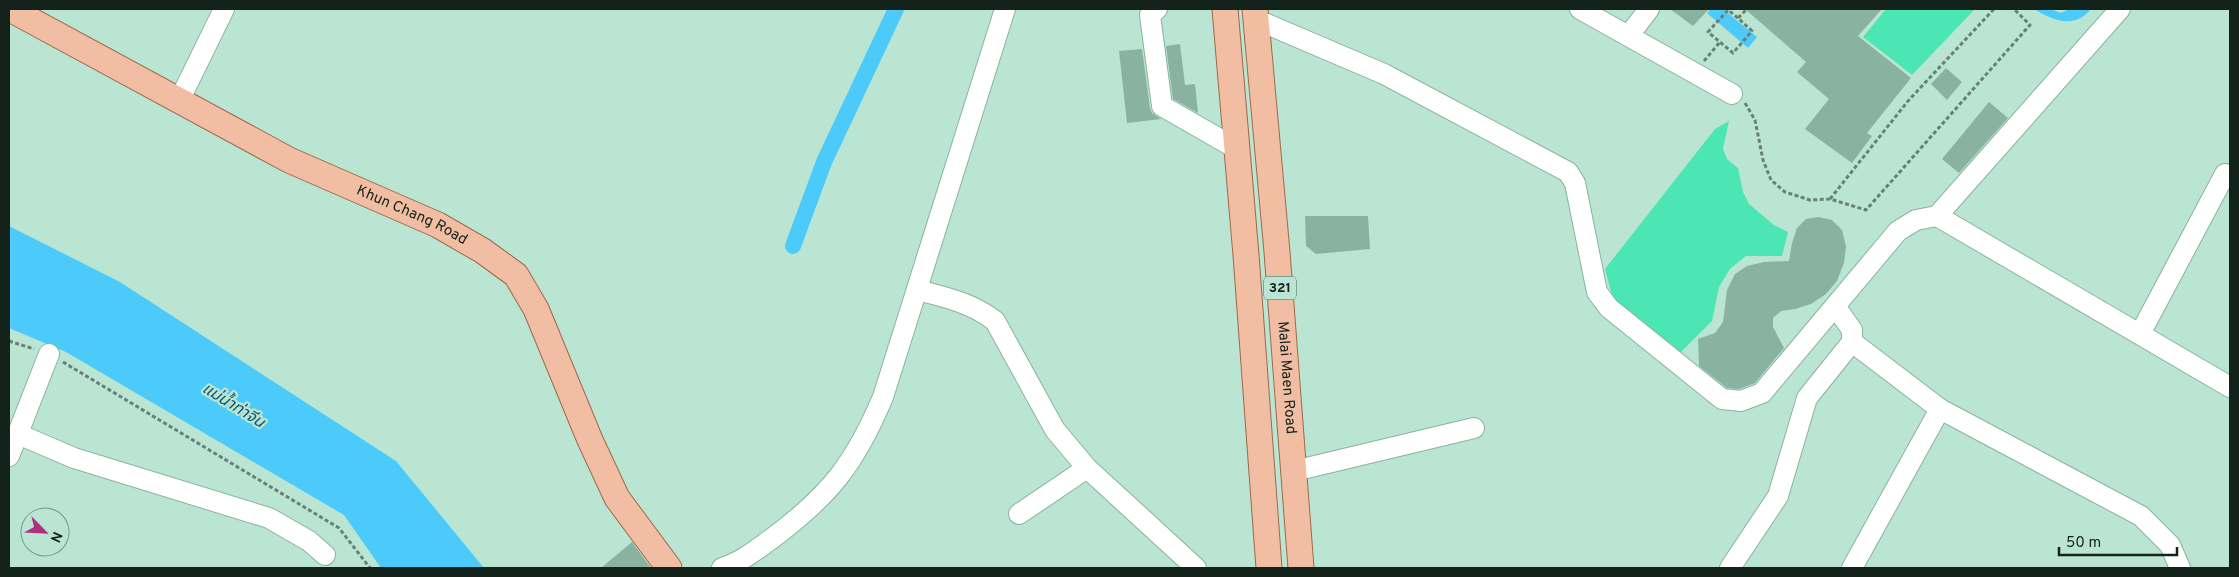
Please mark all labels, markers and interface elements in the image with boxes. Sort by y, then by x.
street label: Khun Chang Road [353,181,471,250]
road number: 321 [1264,276,1296,300]
street label: Malai Maen Road [1273,320,1300,435]
water label: แม่น้ำท่าจีน [198,376,270,434]
north arrow [20,507,70,557]
scale bar [2059,524,2176,556]
text: N [46,529,65,545]
text: 50 m [2066,534,2101,553]

